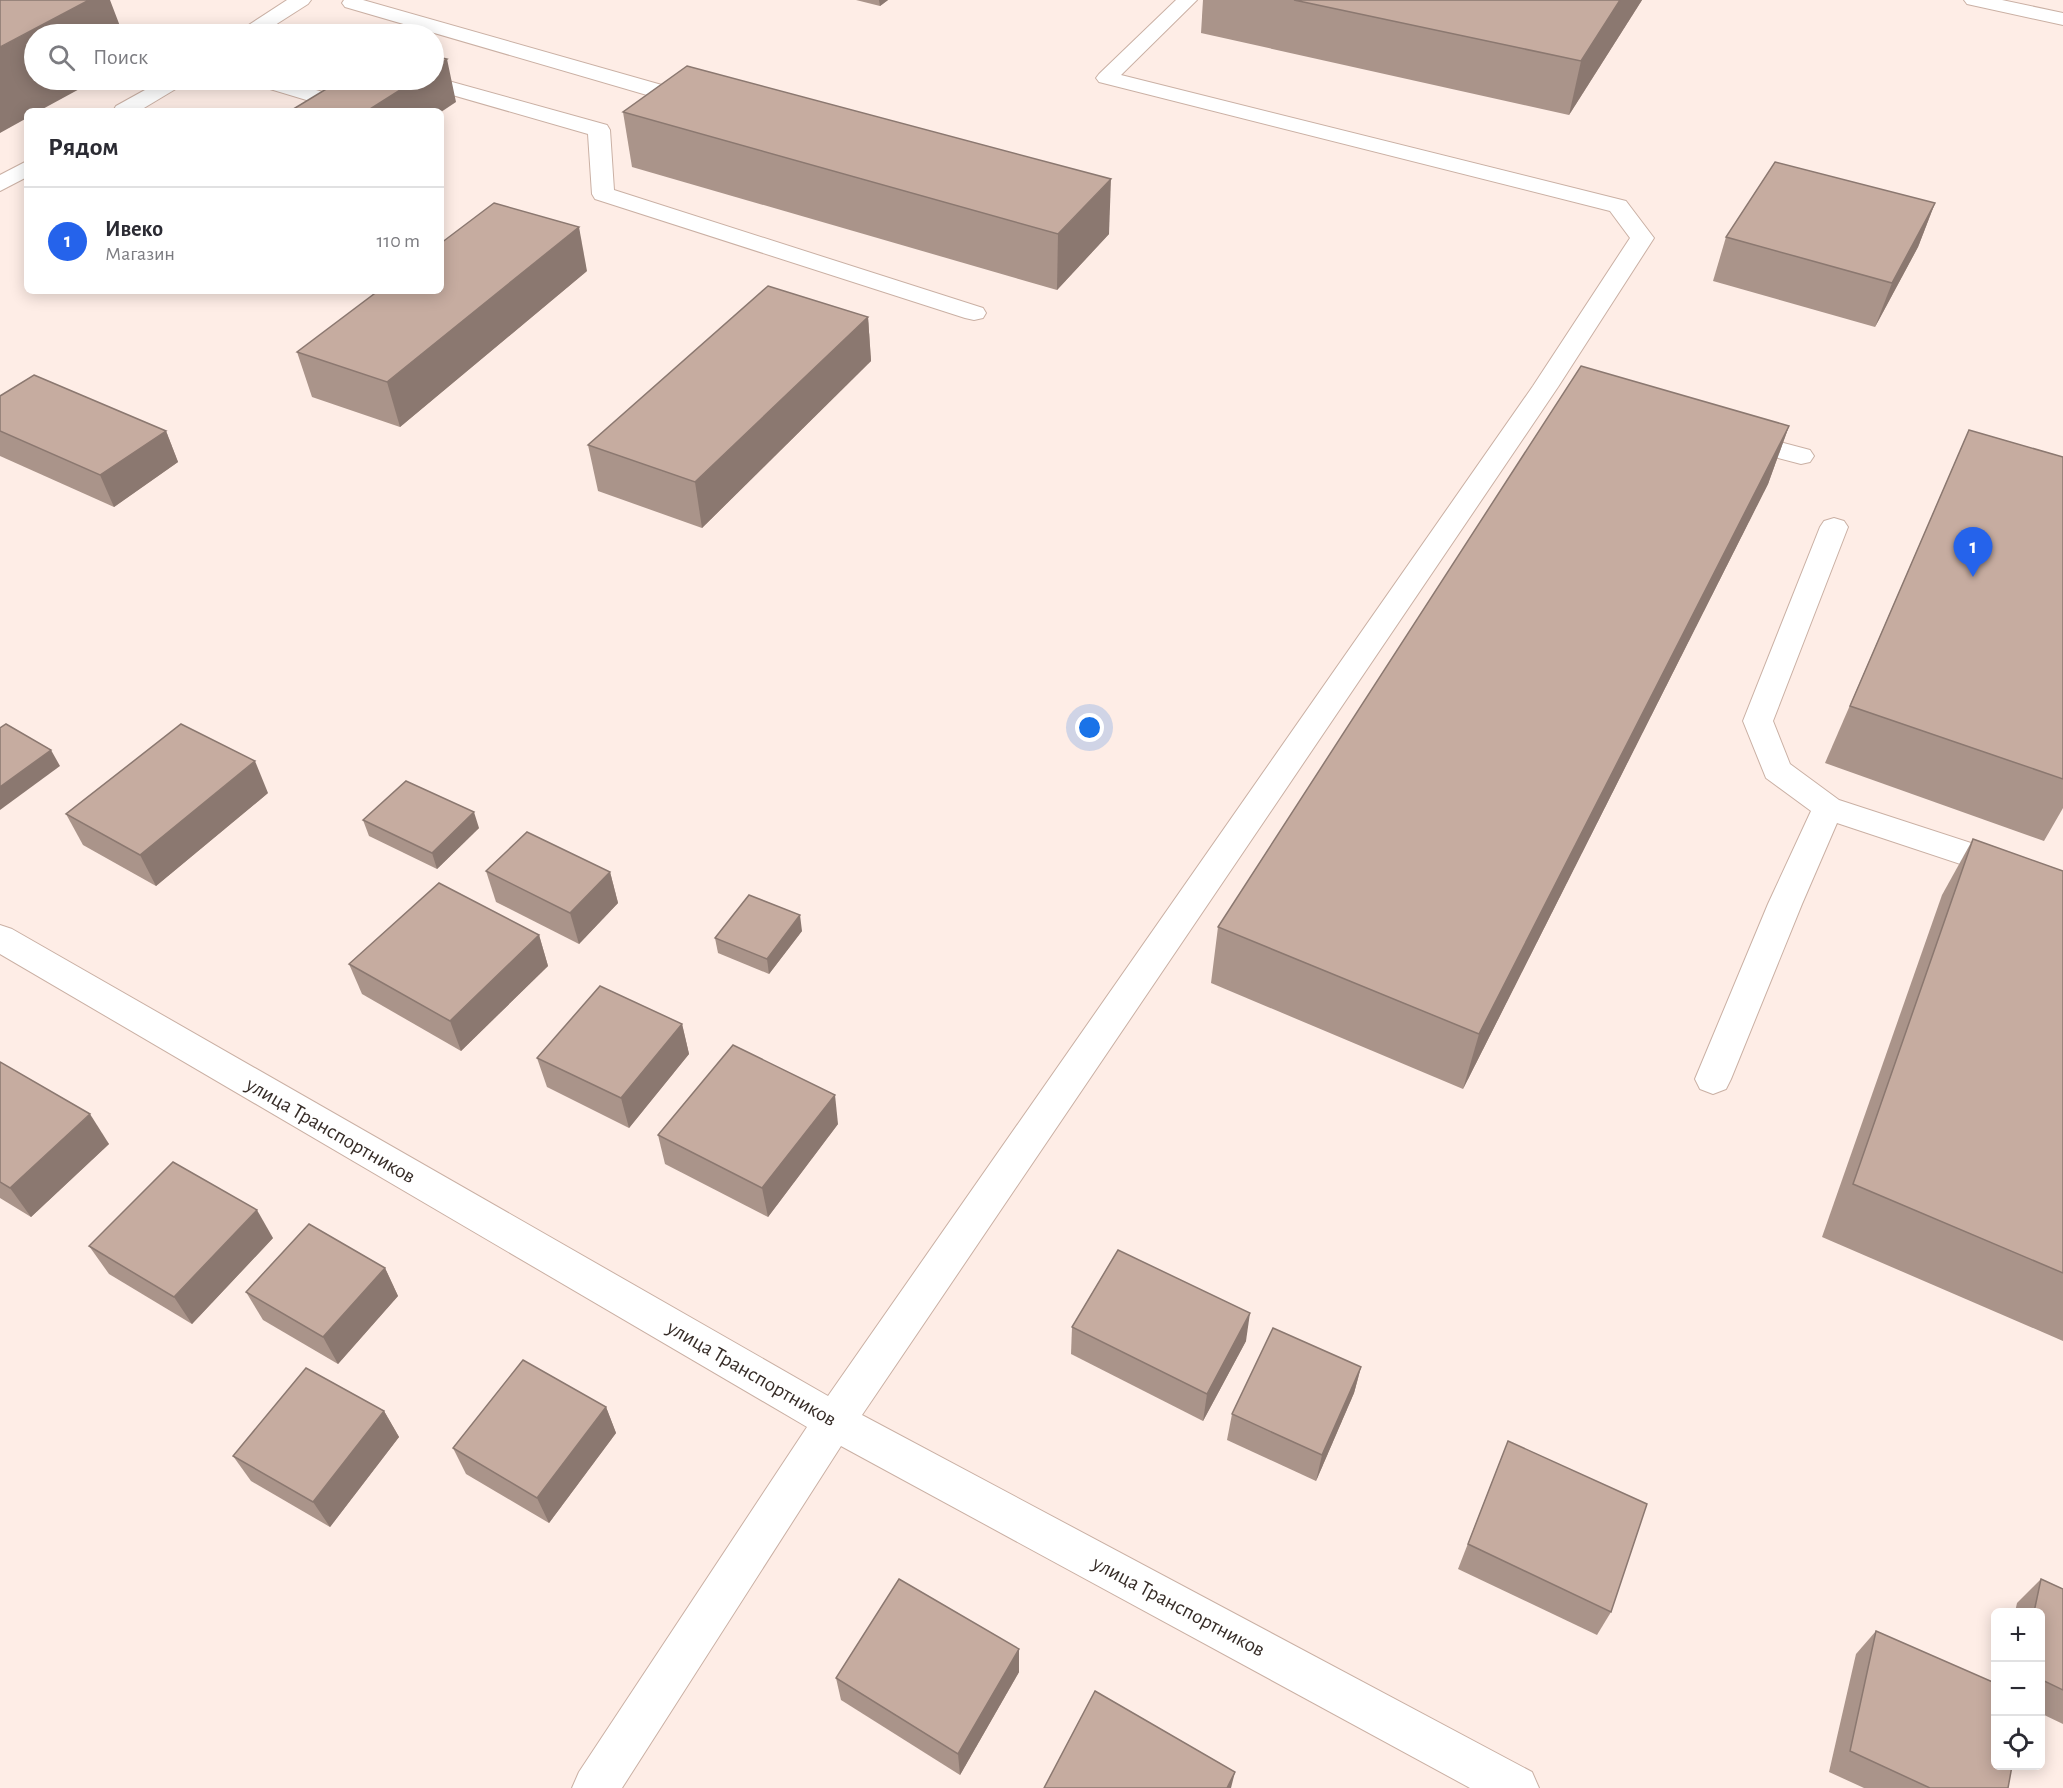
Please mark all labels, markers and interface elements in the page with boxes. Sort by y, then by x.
search box [24,24,444,90]
icon: search [45,41,78,74]
text: Поиск [93,46,148,68]
text: Рядом [48,134,119,160]
text: Ивеко [105,218,163,240]
text: 1 [64,231,71,251]
text: 110 m [376,231,420,251]
text: Магазин [105,244,175,264]
pin: 1 [1954,528,1992,577]
your location [1075,713,1104,742]
street label: улица Транспортников [242,1073,419,1187]
street label: улица Транспортников [663,1316,840,1430]
street label: улица Транспортников [1088,1552,1268,1661]
map controls [1991,1608,2045,1770]
button: + [1991,1608,2045,1662]
button: − [1991,1662,2045,1716]
button: locate [1991,1716,2045,1770]

